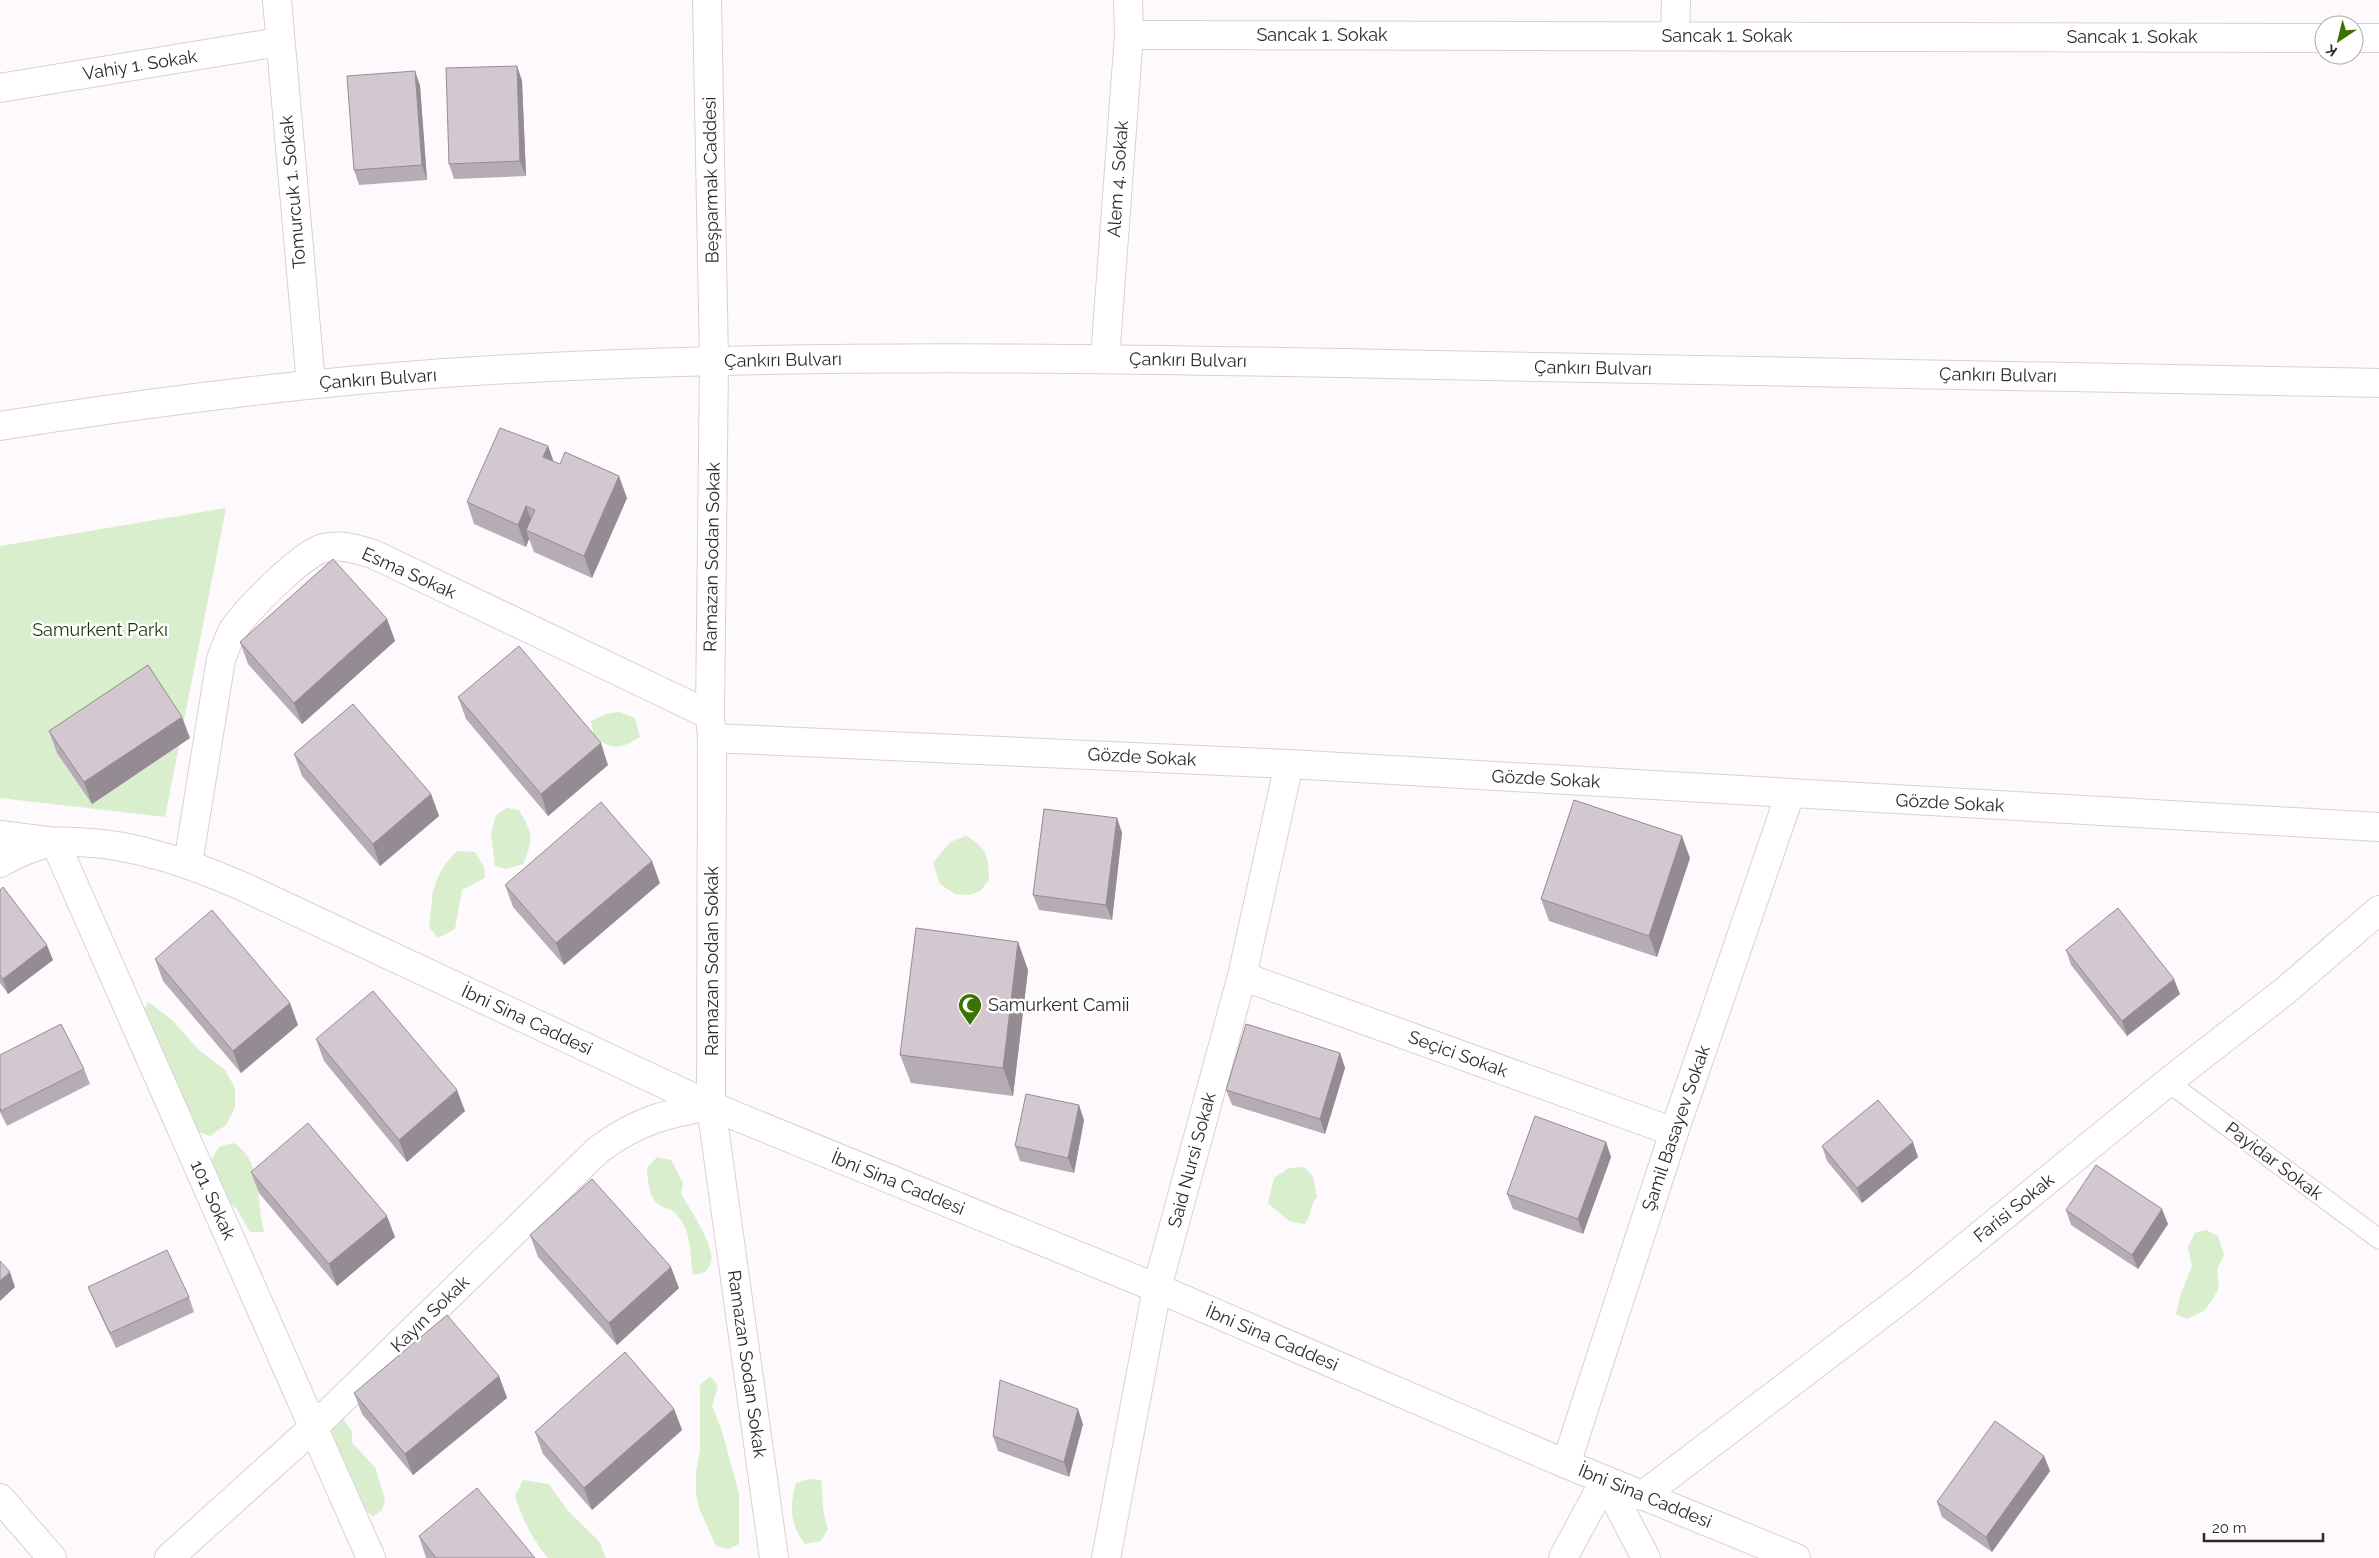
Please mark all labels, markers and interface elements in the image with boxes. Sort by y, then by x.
north arrow [2314,15,2364,65]
street label: Sancak 1. Sokak [1256,24,1388,45]
street label: Sancak 1. Sokak [1661,25,1793,46]
street label: Sancak 1. Sokak [2066,26,2198,47]
text: K [2323,41,2340,60]
street label: Vahiy 1. Sokak [81,45,199,84]
street label: Beşparmak Caddesi [699,96,722,264]
street label: Tomurcuk 1. Sokak [275,114,310,270]
street label: Alem 4. Sokak [1103,119,1132,238]
street label: Çankırı Bulvarı [724,348,842,371]
street label: Çankırı Bulvarı [1129,348,1247,371]
street label: Çankırı Bulvarı [1534,356,1652,379]
street label: Çankırı Bulvarı [1939,363,2057,386]
street label: Çankırı Bulvarı [319,364,437,393]
street label: Ramazan Sodan Sokak [699,461,724,652]
street label: Esma Sokak [359,542,460,603]
park label: Samurkent Parkı [32,619,168,640]
street label: Gözde Sokak [1087,743,1197,770]
street label: Gözde Sokak [1491,765,1601,792]
street label: Gözde Sokak [1895,789,2005,816]
street label: Ramazan Sodan Sokak [701,866,722,1056]
street label: İbni Sina Caddesi [458,980,596,1059]
mosque icon: Samurkent Camii [957,992,983,1026]
place label: Samurkent Camii [988,994,1129,1015]
street label: Seçici Sokak [1406,1026,1511,1081]
street label: Şamil Basayev Sokak [1637,1042,1714,1214]
street label: Said Nursi Sokak [1163,1090,1220,1230]
street label: Payidar Sokak [2222,1117,2327,1204]
street label: İbni Sina Caddesi [828,1146,968,1219]
street label: 101. Sokak [187,1157,241,1243]
street label: Farisi Sokak [1969,1169,2058,1246]
street label: Ramazan Sodan Sokak [724,1269,771,1460]
street label: Kayın Sokak [386,1271,473,1356]
street label: İbni Sina Caddesi [1203,1300,1342,1375]
street label: İbni Sina Caddesi [1575,1459,1715,1532]
scale bar [2204,1510,2323,1542]
text: 20 m [2212,1519,2247,1537]

